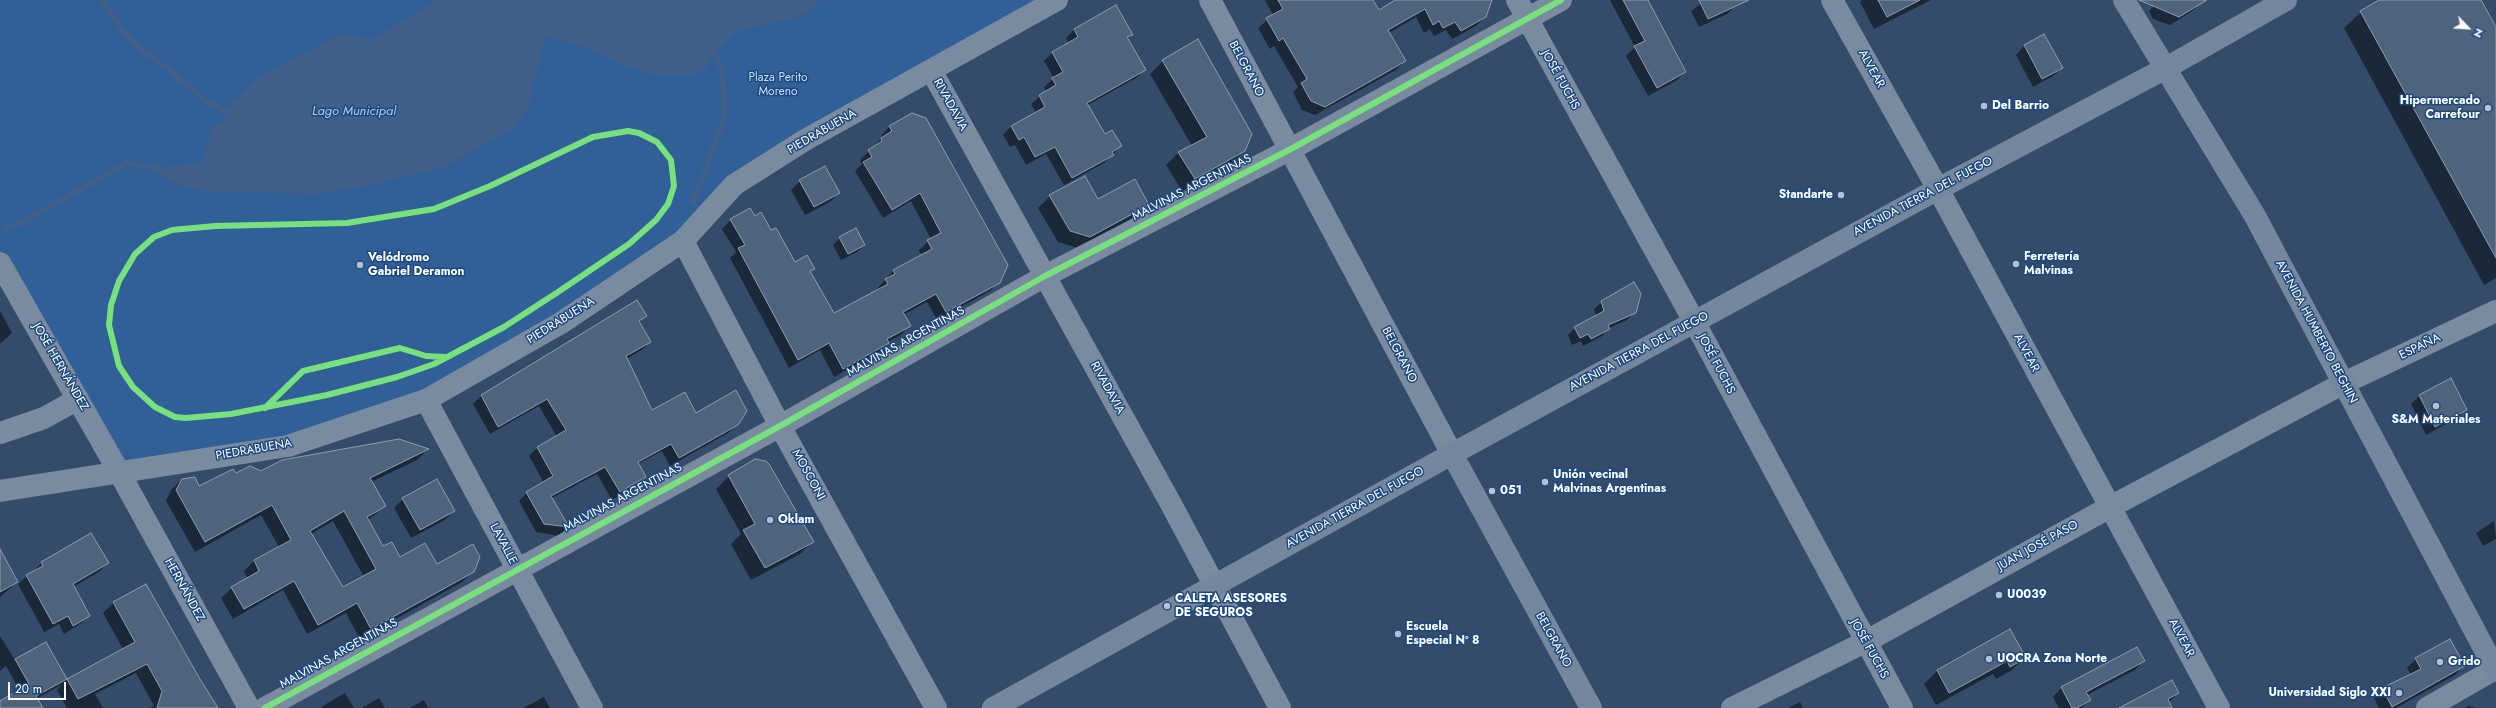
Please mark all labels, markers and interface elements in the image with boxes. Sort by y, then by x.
north arrow [2448,8,2488,48]
text: N [2470,26,2488,40]
street label: BELGRANO [1225,39,1267,99]
street label: ALVEAR [1855,47,1887,91]
street label: JOSÉ FUCHS [1538,48,1582,112]
park label: Plaza Perito Moreno [748,71,808,99]
street label: RIVADAVIA [930,76,970,134]
place label: Hipermercado Carrefour [2400,94,2480,122]
place label: Del Barrio [1992,99,2049,113]
marker: Del Barrio [1979,101,1989,111]
marker: Hipermercado Carrefour [2483,103,2493,113]
water label: Lago Municipal [312,104,396,120]
street label: PIEDRABUENA [785,107,859,157]
street label: MALVINAS ARGENTINAS [1130,152,1254,224]
street label: AVENIDA TIERRA DEL FUEGO [1851,154,1995,240]
place label: Standarte [1779,188,1833,202]
marker: Standarte [1836,190,1846,200]
place label: Ferretería Malvinas [2024,250,2079,278]
place label: Velódromo Gabriel Deramon [368,251,464,279]
street label: AVENIDA HUMBERTO BEGHIN [2272,258,2360,406]
marker: Ferretería Malvinas [2011,259,2021,269]
marker: Velódromo Gabriel Deramon [355,260,365,270]
street label: PIEDRABUENA [525,295,597,347]
street label: MALVINAS ARGENTINAS [845,304,967,380]
street label: AVENIDA TIERRA DEL FUEGO [1567,309,1711,395]
street label: JOSÉ HERNÁNDEZ [29,321,91,413]
street label: BELGRANO [1378,325,1420,385]
street label: JOSÉ FUCHS [1694,331,1738,397]
street label: ALVEAR [2010,331,2042,375]
street label: ESPAÑA [2397,331,2443,363]
street label: RIVADAVIA [1087,359,1127,417]
marker: S&M Materiales [2431,401,2441,411]
place label: S&M Materiales [2392,413,2480,427]
street label: PIEDRABUENA [215,436,293,464]
street label: MOSCONI [788,447,828,503]
street label: MALVINAS ARGENTINAS [561,461,685,535]
street label: AVENIDA TIERRA DEL FUEGO [1283,464,1427,552]
place label: Unión vecinal Malvinas Argentinas [1553,468,1666,496]
marker: Unión vecinal Malvinas Argentinas [1540,477,1550,487]
place label: 051 [1500,484,1522,498]
marker: 051 [1487,486,1497,496]
place label: Oklam [778,513,814,527]
marker: Oklam [765,515,775,525]
street label: JUAN JOSÉ PASO [1995,518,2081,574]
street label: LAVALLE [486,521,520,567]
street label: HERNÁNDEZ [161,556,207,624]
place label: U0039 [2007,588,2047,602]
marker: U0039 [1994,590,2004,600]
place label: CALETA ASESORES DE SEGUROS [1175,592,1287,620]
marker: CALETA ASESORES DE SEGUROS [1162,601,1172,611]
street label: BELGRANO [1532,610,1574,670]
street label: MALVINAS ARGENTINAS [278,616,400,692]
street label: ALVEAR [2165,616,2197,660]
street label: JOSÉ FUCHS [1847,617,1891,681]
place label: Escuela Especial Nº 8 [1406,620,1480,648]
marker: Escuela Especial Nº 8 [1393,629,1403,639]
place label: UOCRA Zona Norte [1997,652,2107,666]
marker: UOCRA Zona Norte [1984,654,1994,664]
place label: Grido [2448,655,2480,669]
marker: Grido [2435,657,2445,667]
scale bar [10,674,68,700]
text: 20 m [15,680,42,698]
place label: Universidad Siglo XXI [2268,686,2391,700]
marker: Universidad Siglo XXI [2394,688,2404,698]

